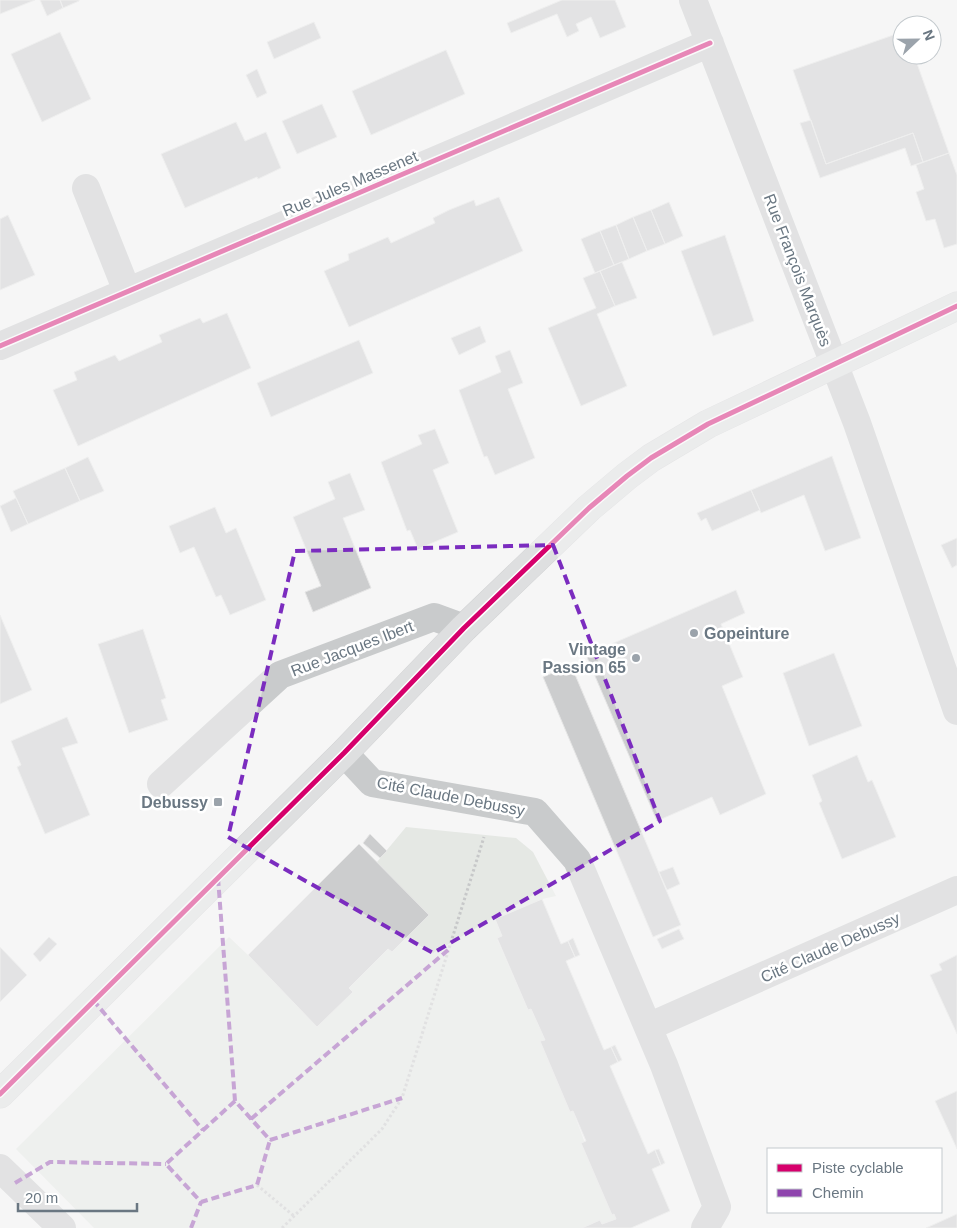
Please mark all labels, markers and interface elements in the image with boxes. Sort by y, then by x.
north arrow [892,15,942,65]
text: N [920,27,938,43]
street label: Rue Jules Massenet [280,147,421,220]
street label: Rue François Marquès [761,192,834,349]
street label: Rue Jacques Ibert [289,617,416,680]
place label: Gopeinture [704,625,789,642]
marker: Gopeinture [688,627,700,639]
place label: Vintage Passion 65 [542,641,626,676]
marker: Vintage Passion 65 [630,652,642,664]
street label: Cité Claude Debussy [376,774,526,819]
place label: Debussy [141,794,208,811]
marker: Debussy [212,796,224,808]
street label: Cité Claude Debussy [758,909,902,986]
legend [767,1148,942,1213]
text: Piste cyclable [812,1159,904,1176]
scale bar [18,1180,136,1212]
text: Chemin [812,1184,864,1201]
text: 20 m [25,1189,58,1206]

